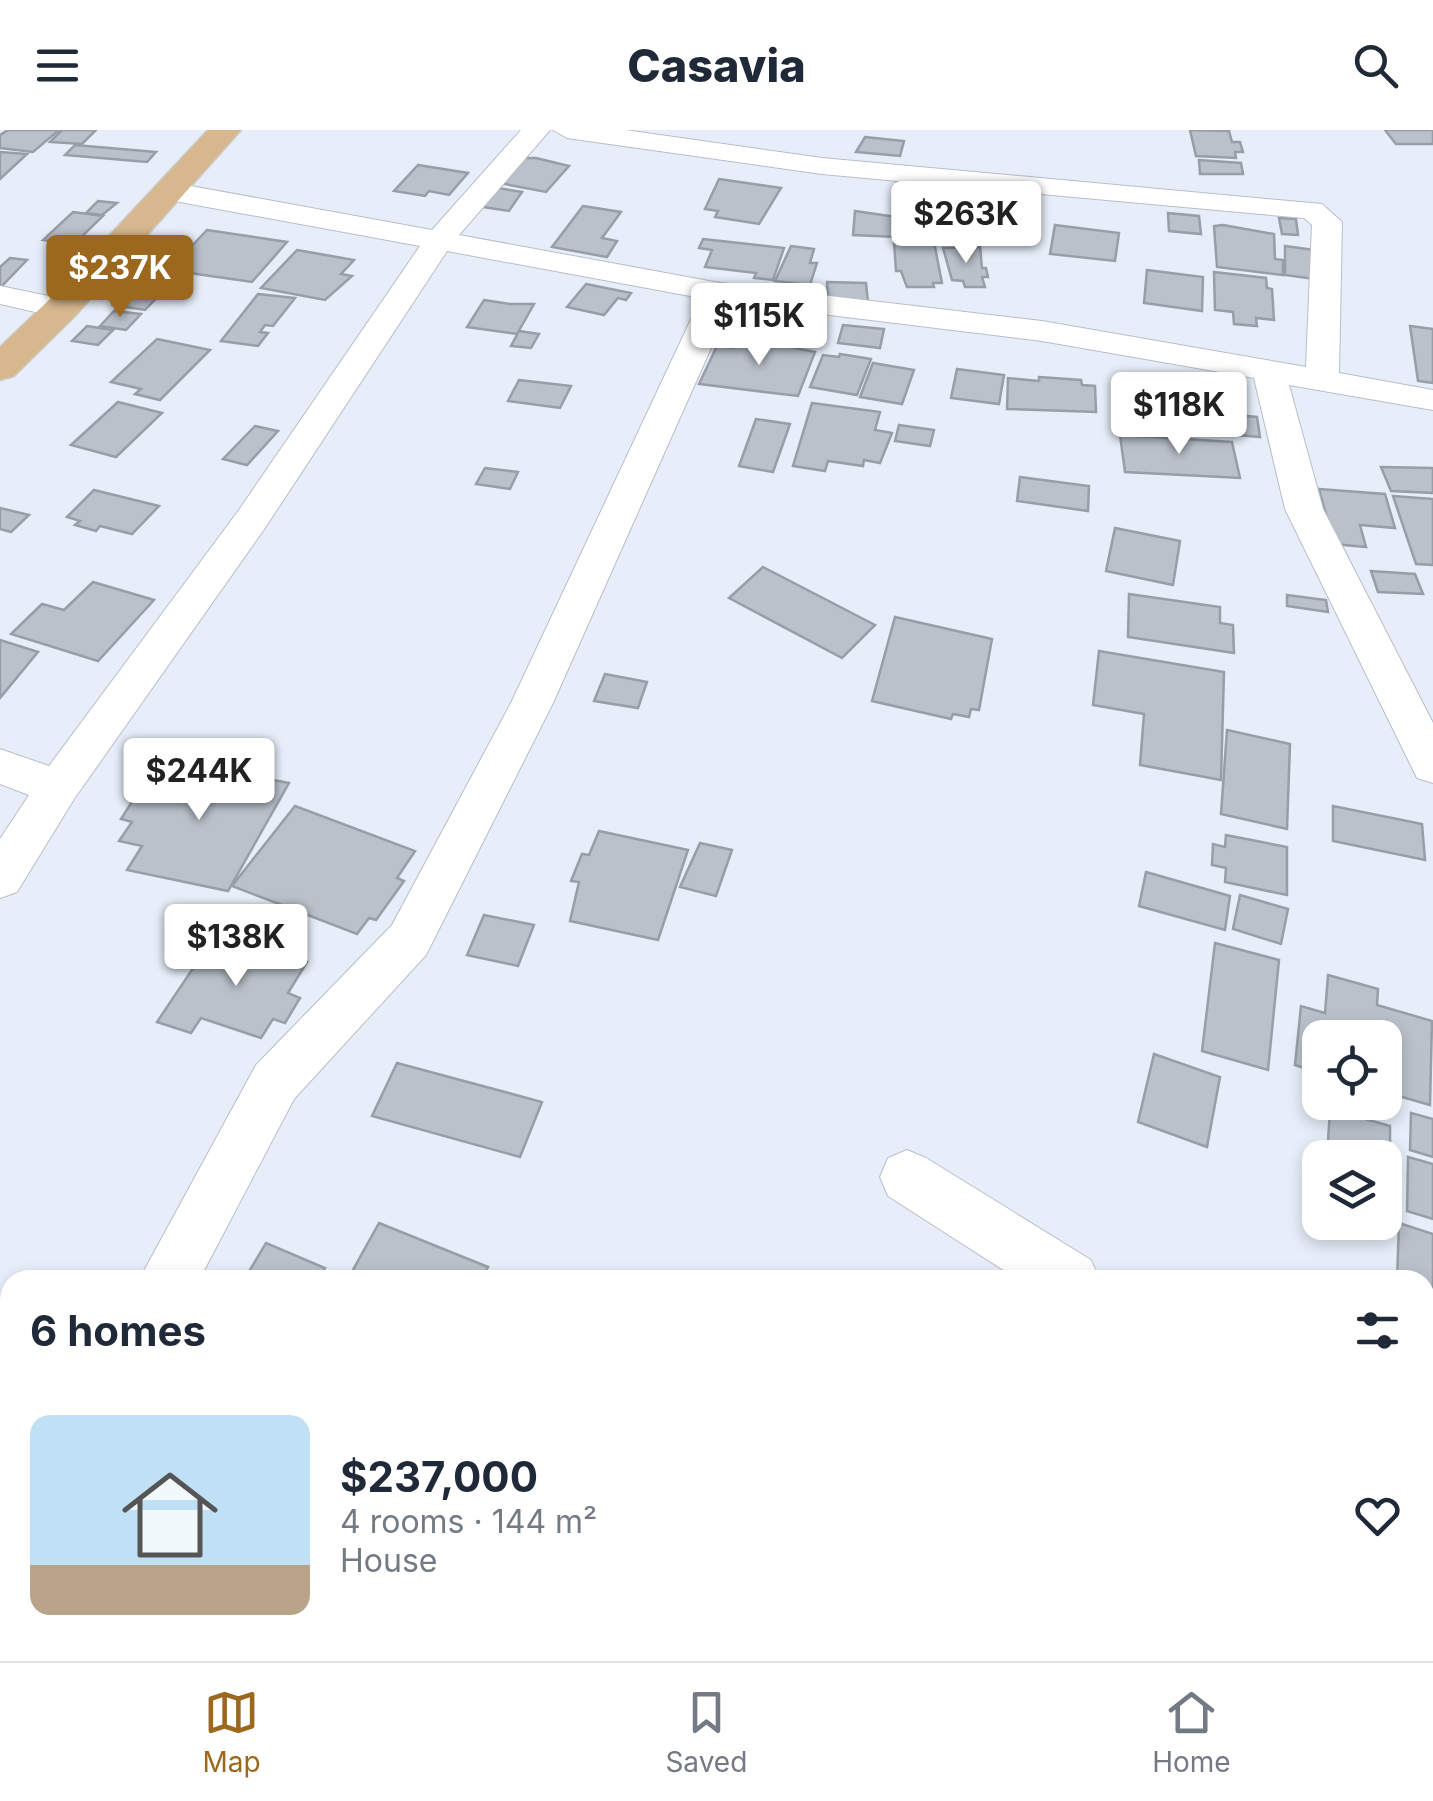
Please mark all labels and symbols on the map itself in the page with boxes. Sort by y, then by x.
pin: $263K [896,181,1036,266]
pin: $237K [50,235,190,320]
pin: $115K [689,283,829,368]
pin: $118K [1109,372,1249,457]
pin: $244K [129,738,269,823]
pin: $138K [166,904,306,989]

